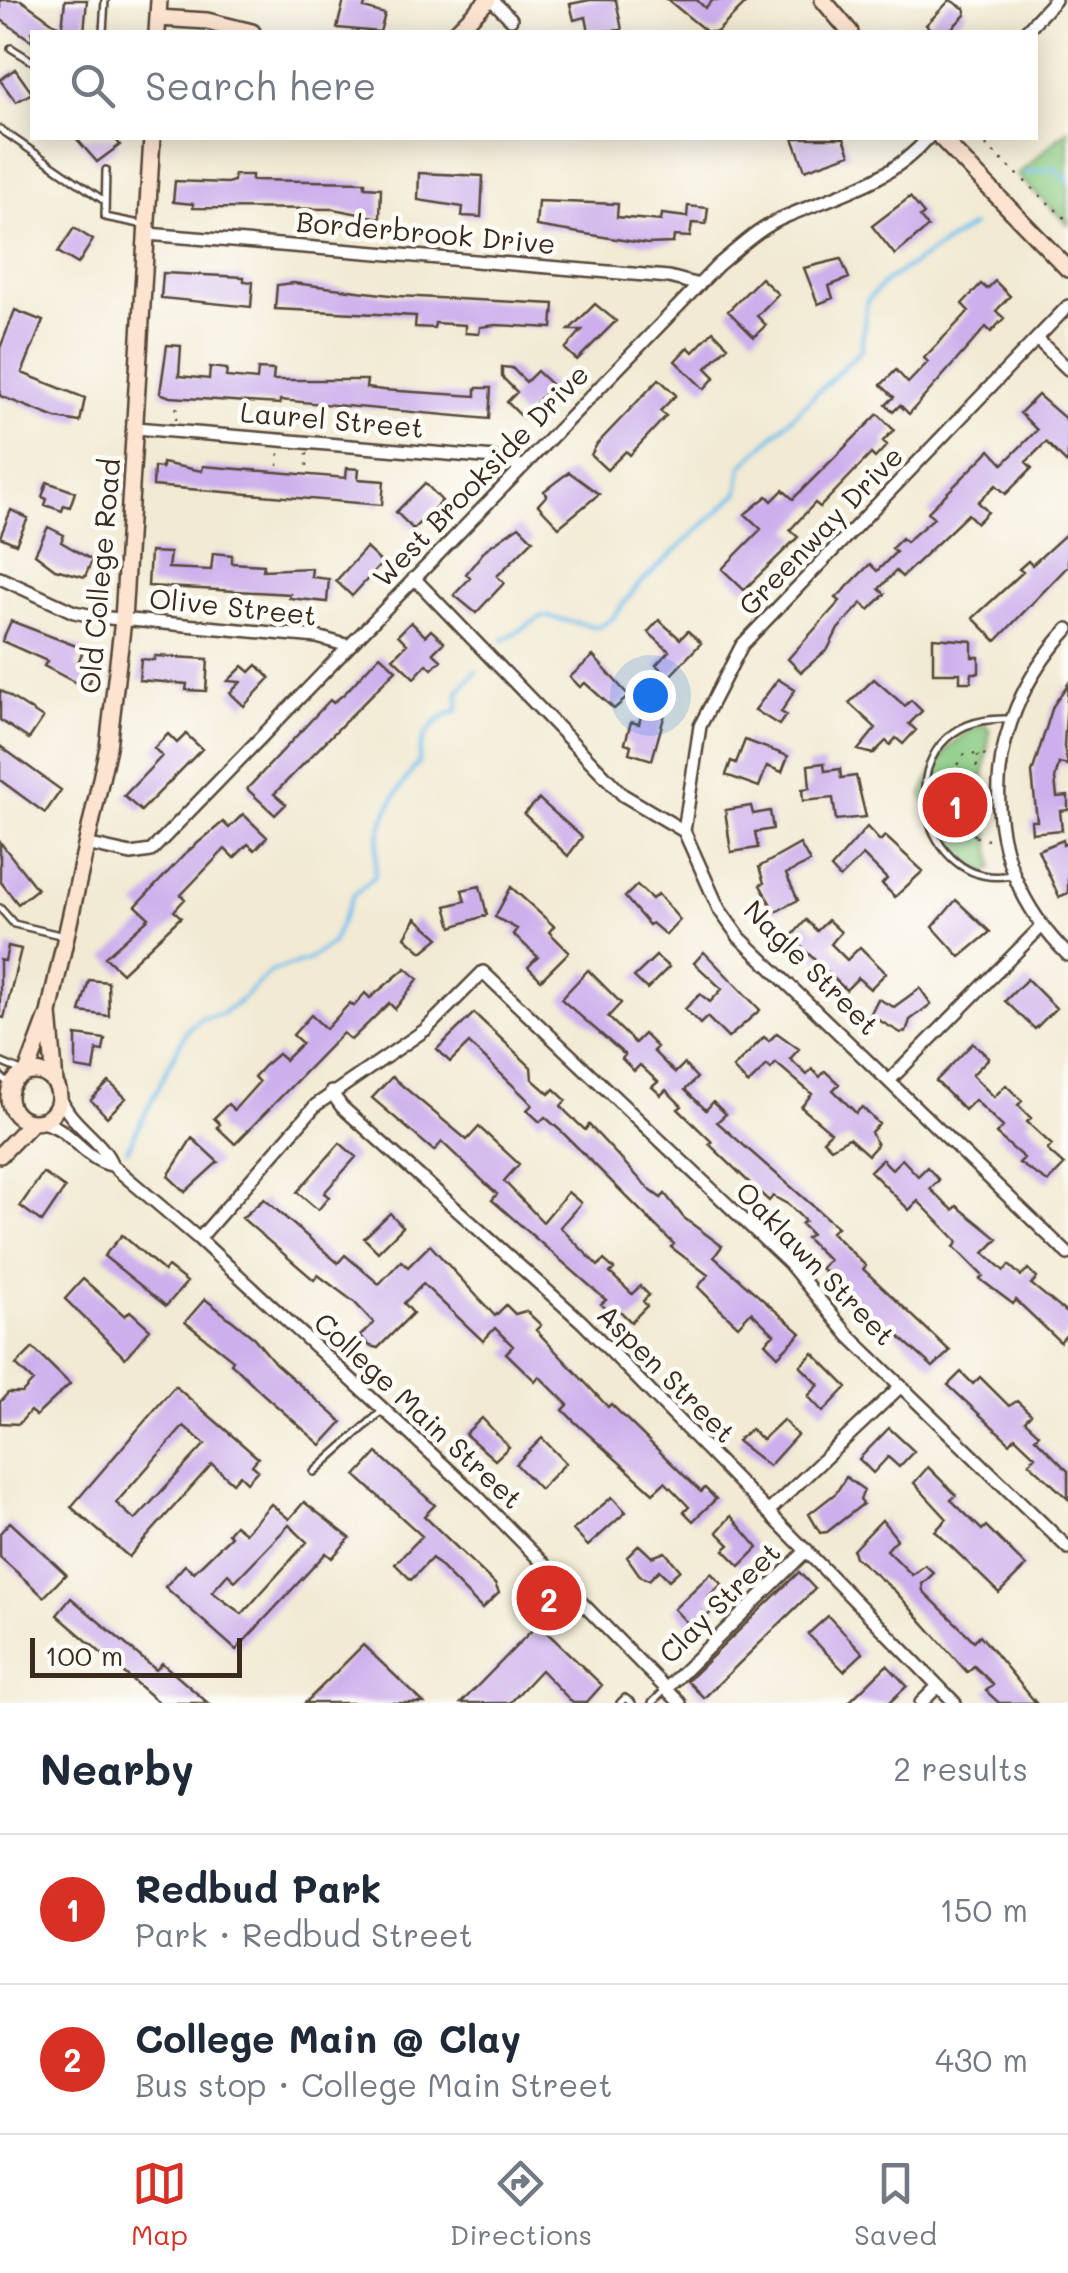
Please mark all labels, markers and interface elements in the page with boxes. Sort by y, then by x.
search box [30,30,1038,140]
icon: search [65,58,120,113]
text: Search here [145,60,376,110]
street label: Borderbrook Drive [295,203,557,261]
street label: West Brookside Drive [364,356,596,594]
street label: Laurel Street [239,393,425,445]
street label: Greenway Drive [730,438,910,622]
street label: Old College Road [71,457,127,695]
street label: Olive Street [148,579,318,633]
your location [625,670,676,721]
pin: 1 [922,768,988,842]
street label: Nagle Street [737,892,887,1042]
street label: Oaklawn Street [729,1173,903,1353]
street label: Aspen Street [590,1296,744,1450]
street label: College Main Street [307,1304,531,1516]
street label: Clay Street [651,1534,787,1670]
pin: 2 [516,1560,582,1636]
scale bar [30,1633,242,1678]
text: 100 m [45,1637,123,1673]
text: Nearby [40,1741,194,1796]
text: 2 results [893,1747,1028,1789]
text: Redbud Park [135,1863,381,1913]
text: 1 [65,1888,80,1930]
text: 150 m [940,1888,1028,1930]
text: Park · Redbud Street [135,1913,473,1955]
text: College Main @ Clay [135,2013,521,2063]
text: 2 [64,2038,81,2080]
text: 430 m [935,2038,1028,2080]
text: Bus stop · College Main Street [135,2063,612,2105]
tab: Map [131,2156,188,2252]
tab: Directions [450,2156,592,2252]
tab: Saved [854,2156,937,2252]

